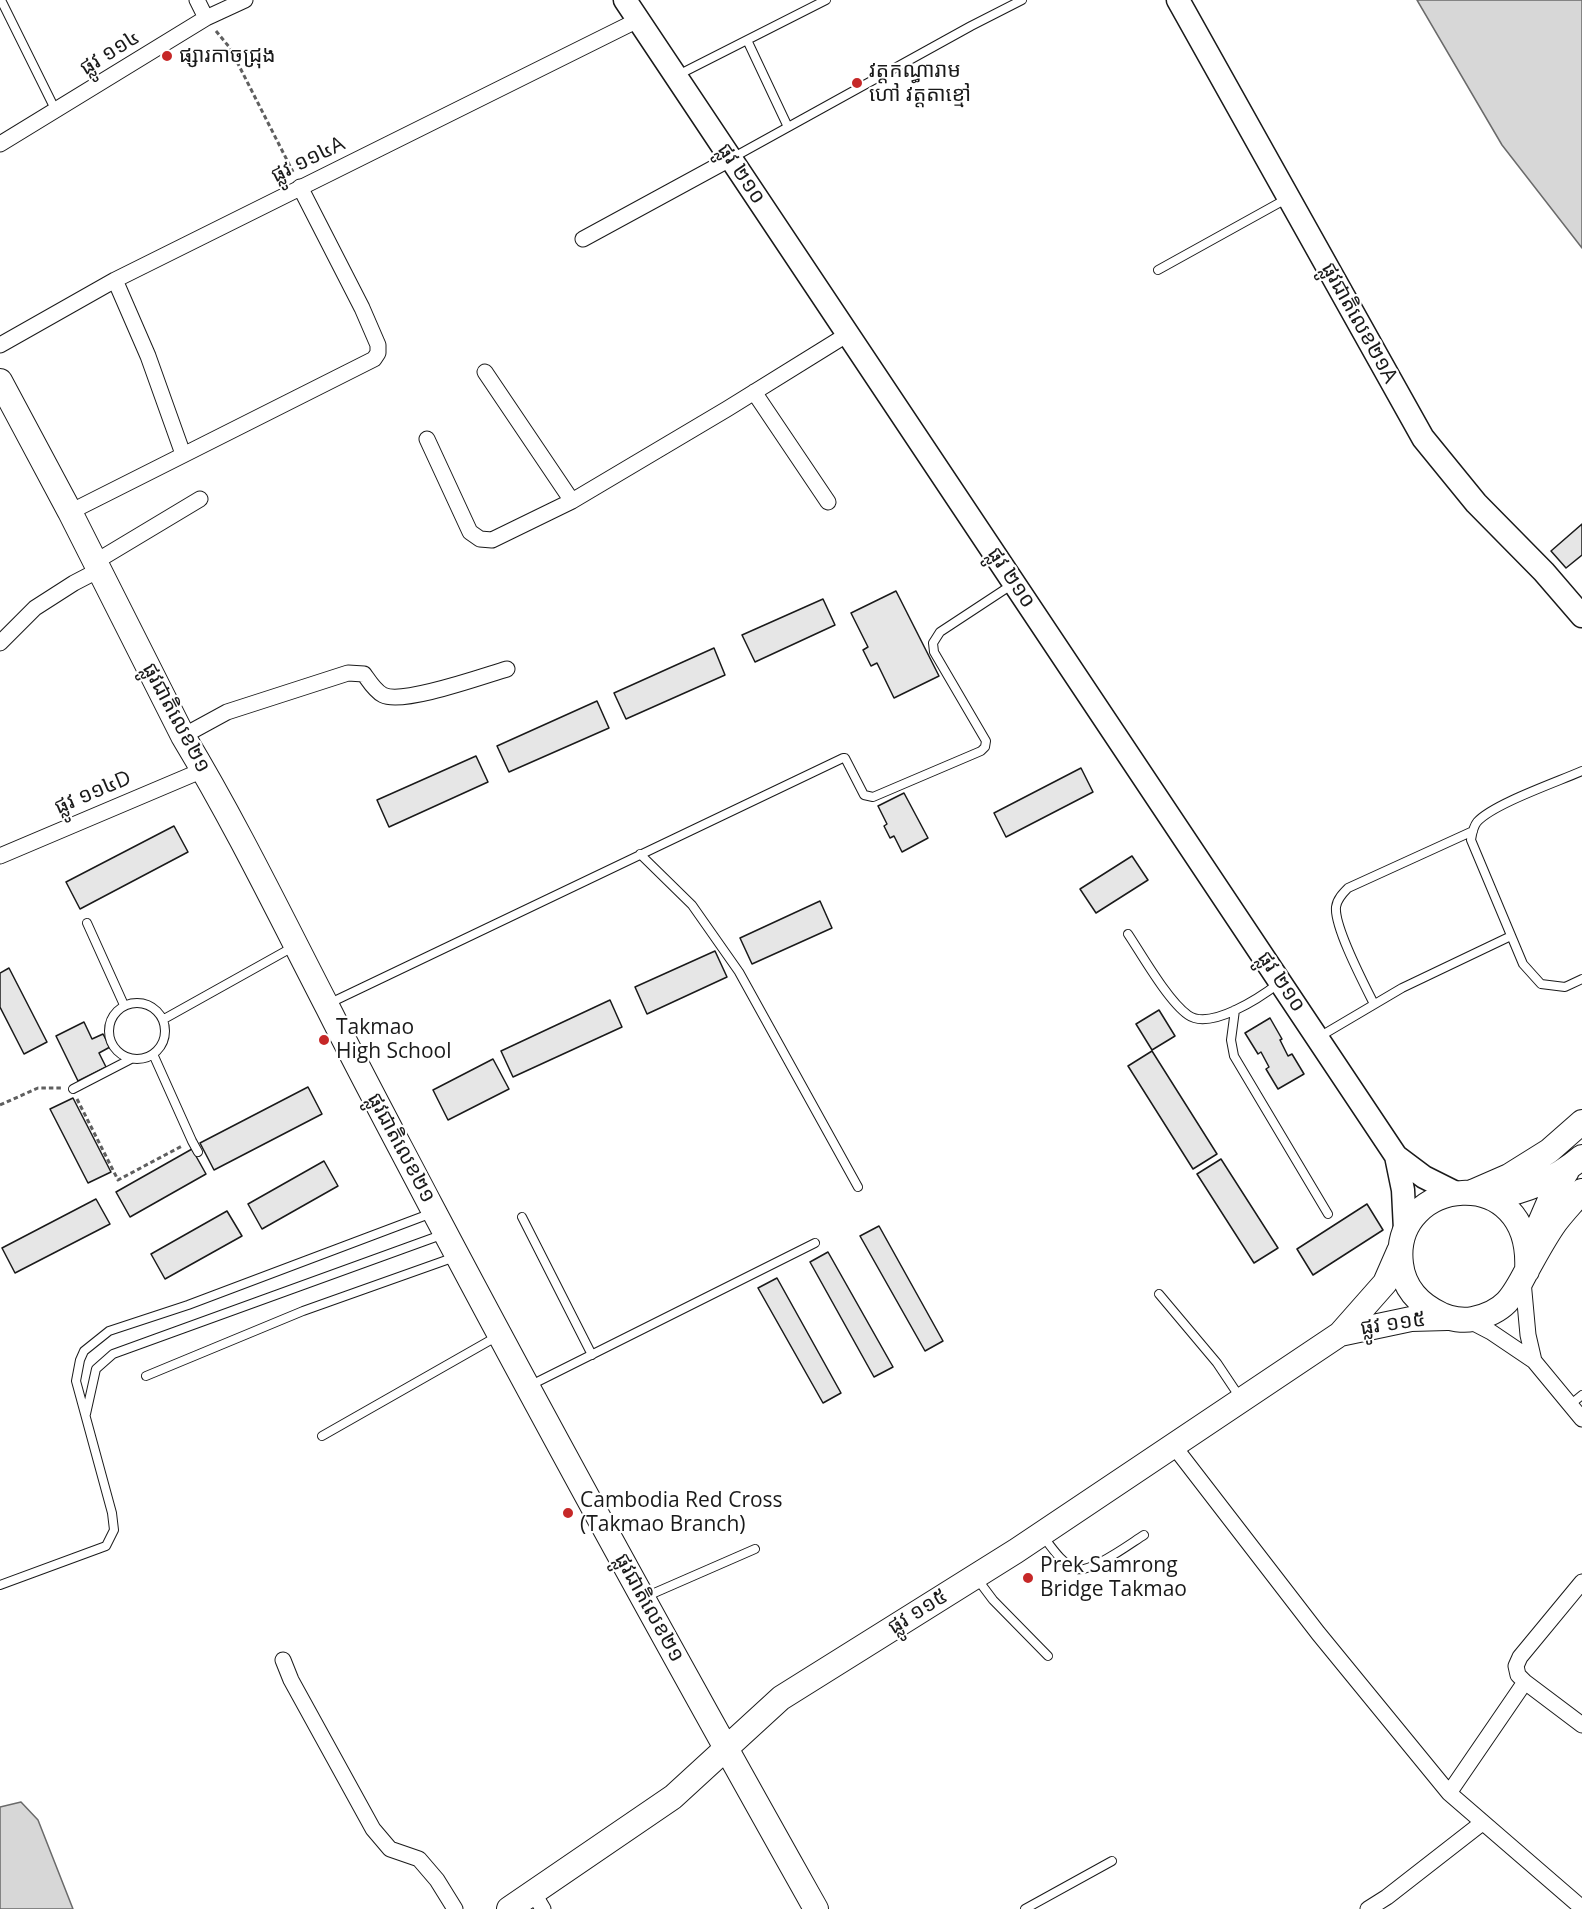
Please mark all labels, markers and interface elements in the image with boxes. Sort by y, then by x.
street label: ផ្លូវ ១១៤ [75,25,145,81]
place label: ផ្សារកាចជ្រុង [179,43,276,69]
marker: ផ្សារកាចជ្រុង [160,49,174,63]
place label: វត្តកណ្ធារាម ហៅ វត្តតាខ្មៅ [869,58,971,108]
marker: វត្តកណ្ធារាម ហៅ វត្តតាខ្មៅ [850,76,864,90]
street label: ផ្លូវ ១១៤A [267,131,349,189]
street label: ផ្លូវ ២១០ [712,139,770,209]
street label: ផ្លូវជាតិលេខ២១A [1315,258,1403,388]
street label: ផ្លូវ ២១០ [982,543,1040,613]
street label: ផ្លូវជាតិលេខ២១ [136,659,216,777]
street label: ផ្លូវ ១១៤D [51,766,135,820]
street label: ផ្លូវ ២១០ [1252,947,1310,1017]
place label: Takmao High School [336,1015,452,1065]
marker: Takmao High School [317,1033,331,1047]
street label: ផ្លូវជាតិលេខ២១ [361,1089,441,1207]
street label: ផ្លូវ ១១៥ [1359,1307,1427,1341]
place label: Cambodia Red Cross (Takmao Branch) [580,1488,783,1538]
marker: Cambodia Red Cross (Takmao Branch) [561,1506,575,1520]
street label: ផ្លូវជាតិលេខ២១ [609,1549,689,1667]
place label: Prek Samrong Bridge Takmao [1040,1553,1187,1603]
marker: Prek Samrong Bridge Takmao [1021,1571,1035,1585]
street label: ផ្លូវ ១១៥ [883,1584,953,1640]

